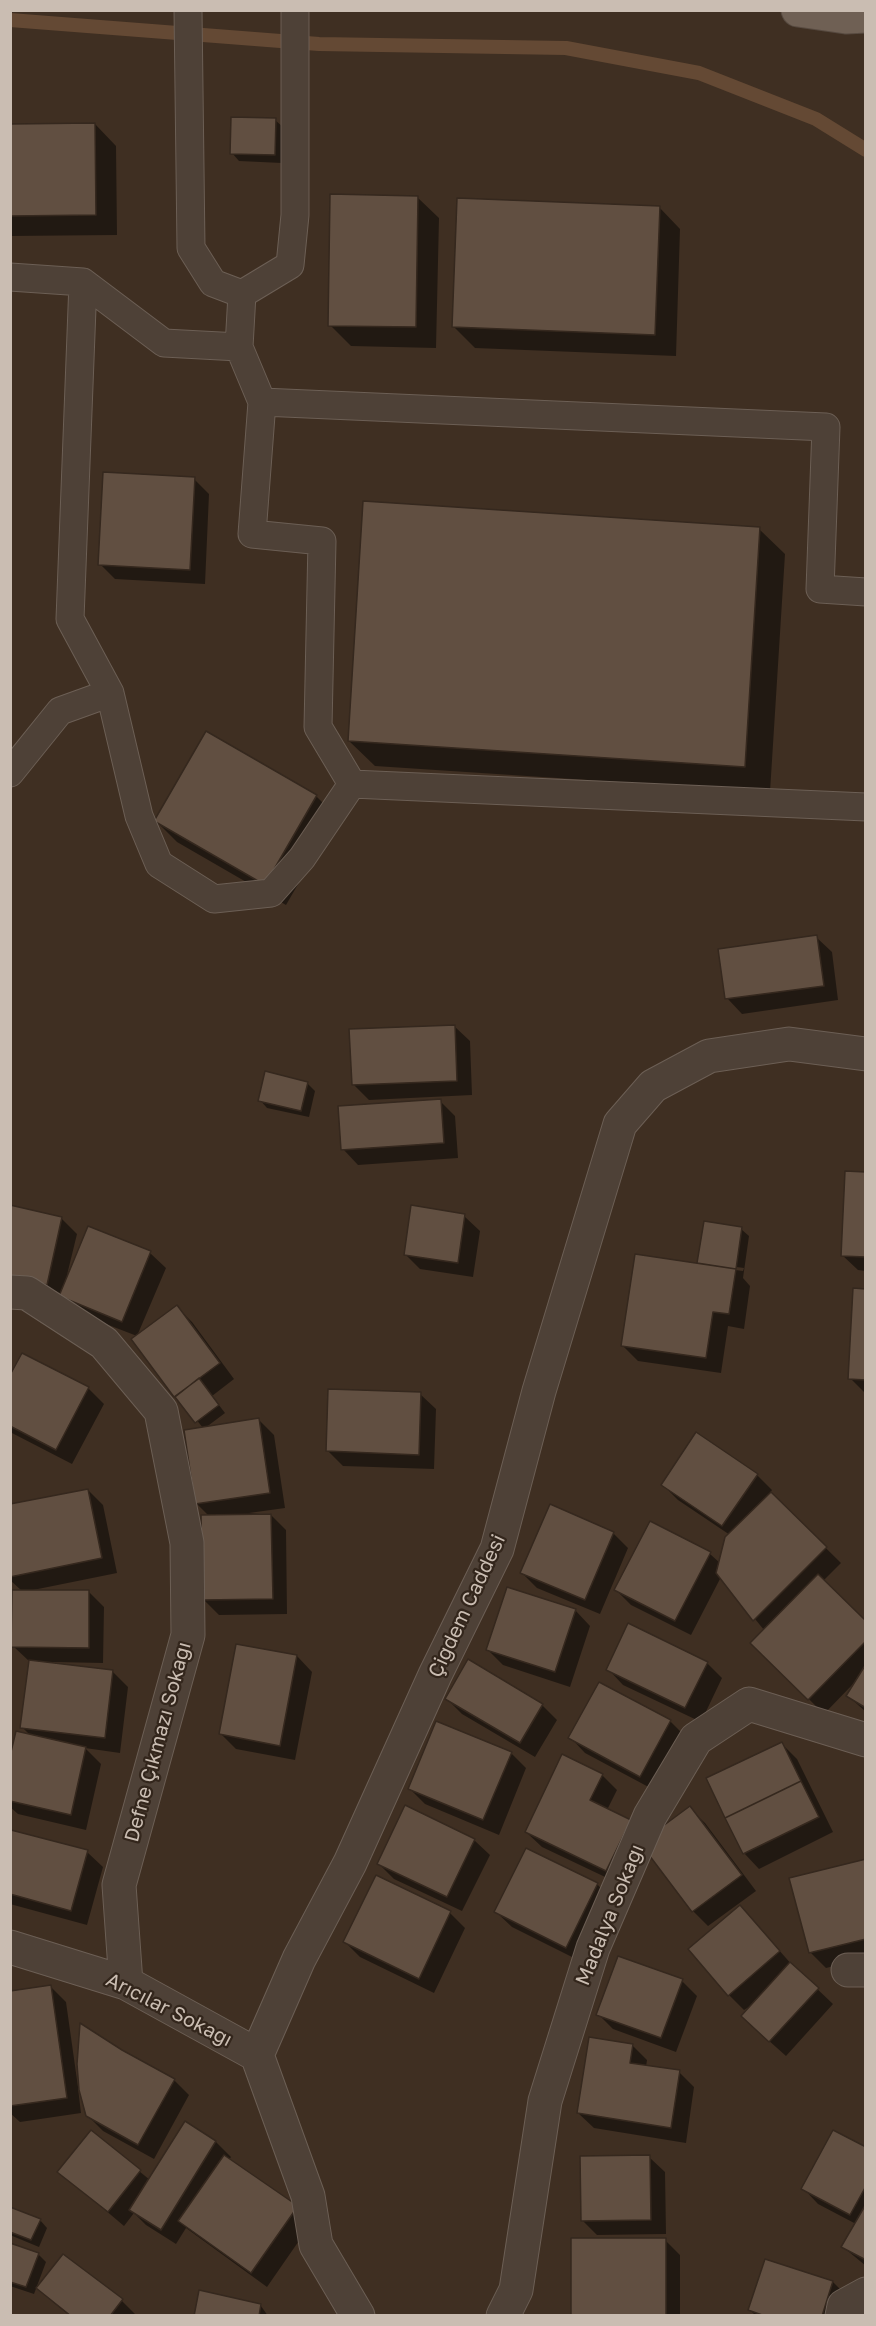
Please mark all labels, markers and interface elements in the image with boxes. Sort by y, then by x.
street label: Çiğdem Caddesi [423,1531,511,1681]
street label: Defne Çıkmazı Sokağı [120,1639,196,1845]
street label: Madalya Sokağı [571,1841,649,1989]
street label: Arıcılar Sokağı [102,1968,236,2052]

